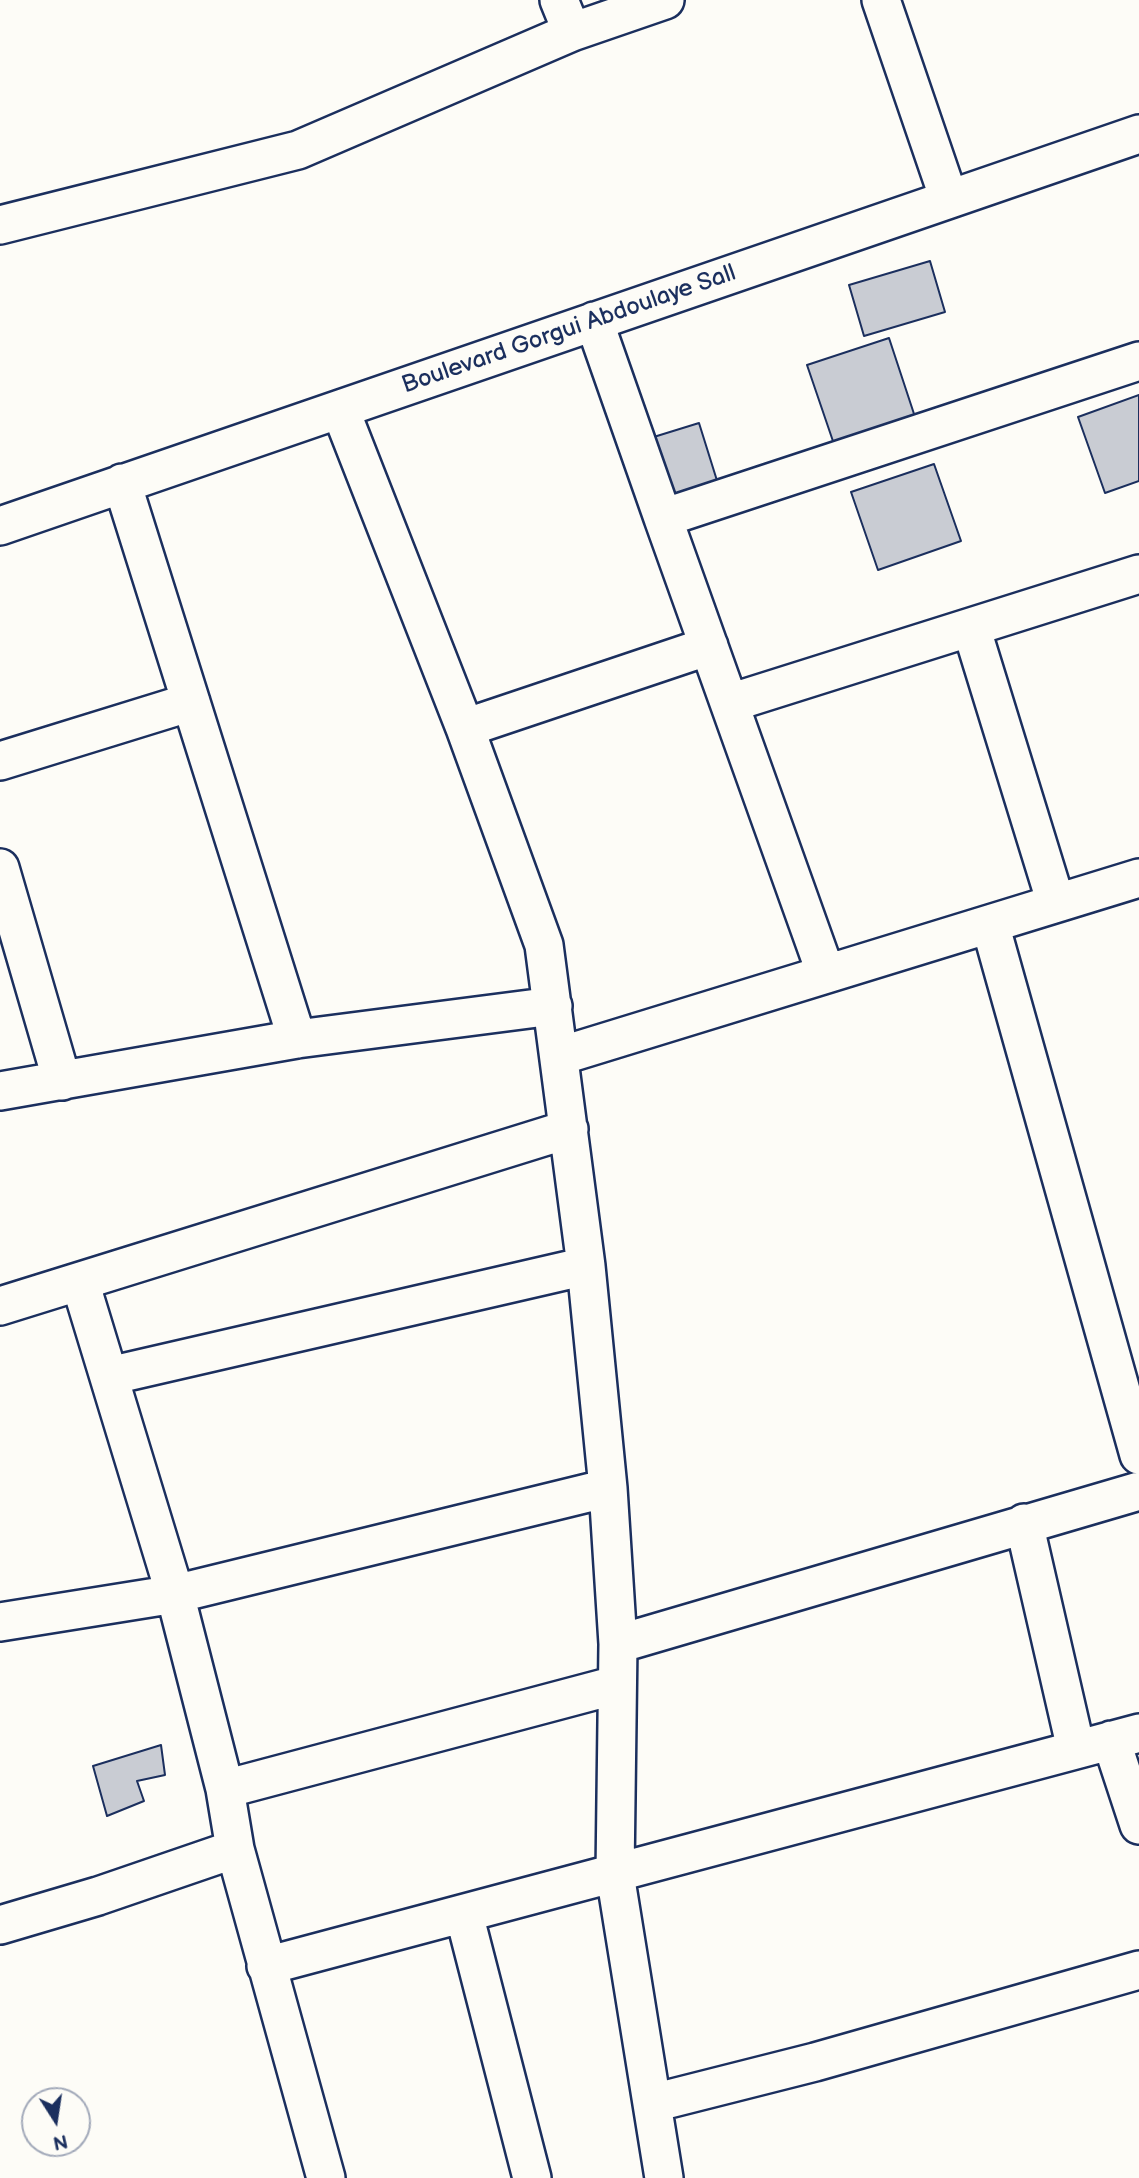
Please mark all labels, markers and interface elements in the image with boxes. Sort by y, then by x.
street label: Boulevard Gorgui Abdoulaye Sall [398,259,740,401]
north arrow [21,2087,91,2157]
text: N [51,2128,69,2154]

